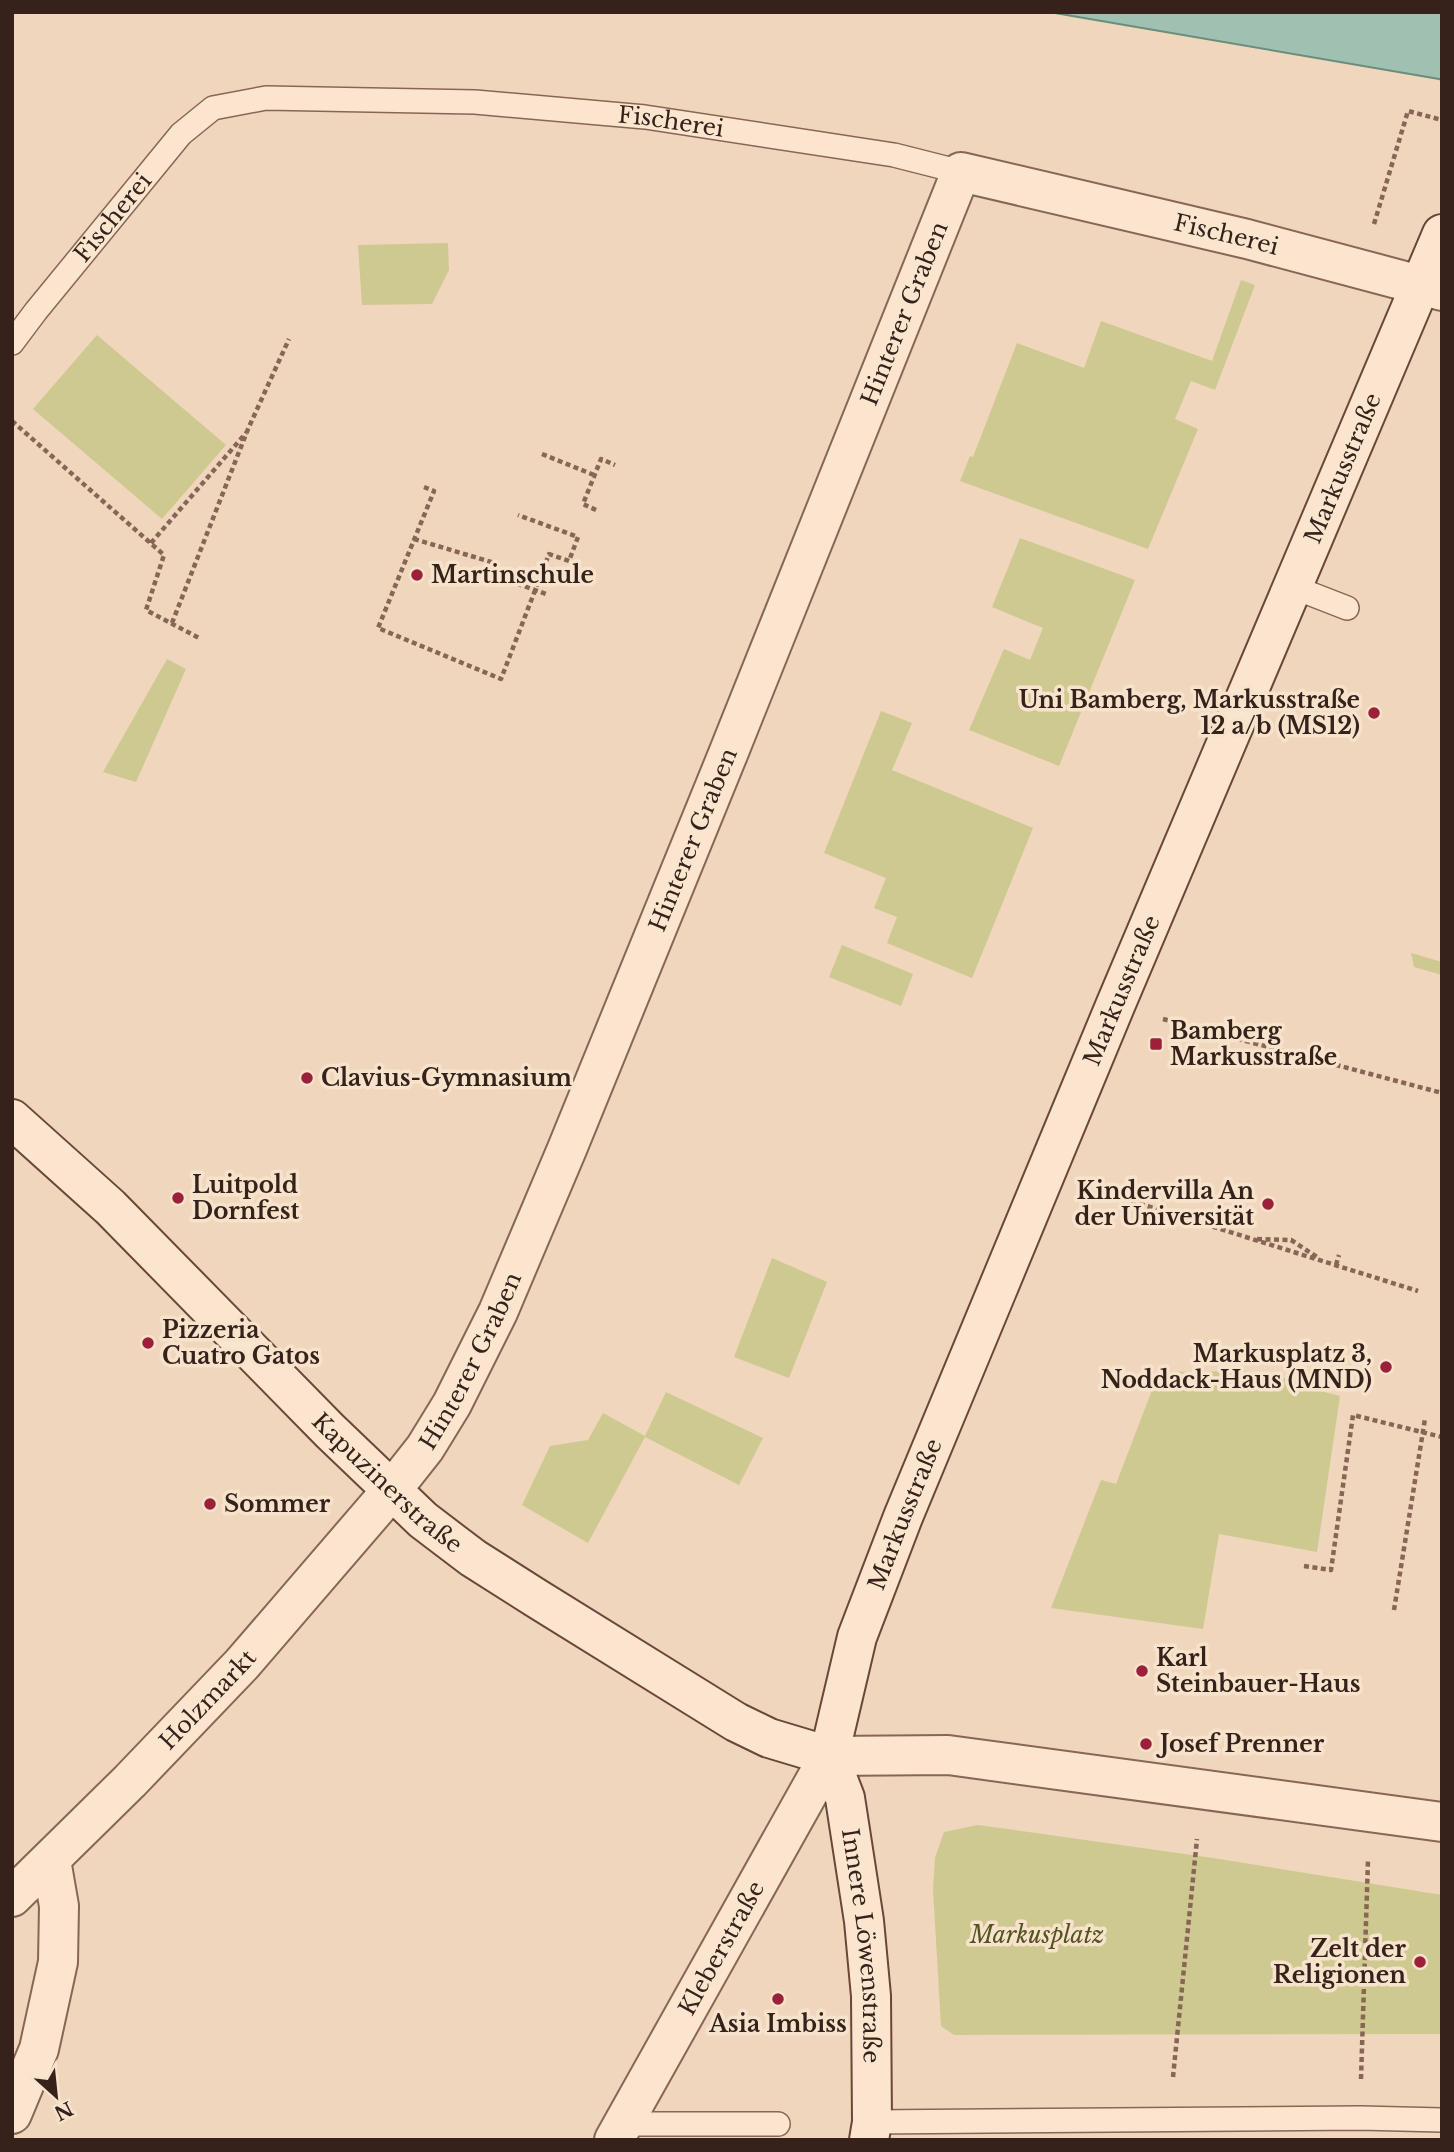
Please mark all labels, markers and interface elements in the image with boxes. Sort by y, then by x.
street label: Fischerei [617,101,726,143]
street label: Fischerei [68,167,157,268]
street label: Fischerei [1171,208,1282,261]
street label: Hinterer Graben [855,217,954,410]
street label: Markusstraße [1299,389,1387,548]
place label: Martinschule [431,561,594,589]
marker: Martinschule [409,567,425,583]
place label: Uni Bamberg, Markusstraße 12 a/b (MS12) [1019,686,1360,740]
marker: Uni Bamberg, Markusstraße 12 a/b (MS12) [1366,705,1382,721]
street label: Hinterer Graben [643,744,743,936]
street label: Markusstraße [1078,911,1166,1070]
place label: Bamberg Markusstraße [1170,1017,1337,1071]
marker: Bamberg Markusstraße [1148,1036,1164,1052]
place label: Clavius-Gymnasium [321,1064,572,1092]
marker: Clavius-Gymnasium [299,1070,315,1086]
place label: Luitpold Dornfest [192,1171,300,1225]
place label: Kindervilla An der Universität [1074,1177,1254,1231]
marker: Luitpold Dornfest [170,1190,186,1206]
marker: Kindervilla An der Universität [1260,1196,1276,1212]
street label: Hinterer Graben [413,1268,527,1455]
place label: Pizzeria Cuatro Gatos [162,1316,320,1370]
marker: Pizzeria Cuatro Gatos [140,1335,156,1351]
place label: Markusplatz 3, Noddack-Haus (MND) [1101,1340,1372,1394]
marker: Markusplatz 3, Noddack-Haus (MND) [1378,1359,1394,1375]
street label: Kapuzinerstraße [306,1407,468,1559]
street label: Markusstraße [862,1434,948,1594]
place label: Sommer [224,1490,331,1518]
marker: Sommer [202,1496,218,1512]
street label: Holzmarkt [154,1644,262,1755]
place label: Karl Steinbauer-Haus [1156,1644,1361,1698]
marker: Karl Steinbauer-Haus [1134,1663,1150,1679]
place label: Josef Prenner [1156,1730,1325,1758]
marker: Josef Prenner [1138,1736,1154,1752]
street label: Innere Löwenstraße [836,1826,886,2064]
street label: Kleberstraße [673,1876,770,2020]
park label: Markusplatz [969,1921,1104,1949]
place label: Zelt der Religionen [1273,1935,1407,1989]
marker: Zelt der Religionen [1412,1954,1428,1970]
marker: Asia Imbiss [770,1991,786,2007]
place label: Asia Imbiss [708,2010,847,2038]
north arrow [21,2061,91,2131]
text: N [50,2096,77,2125]

